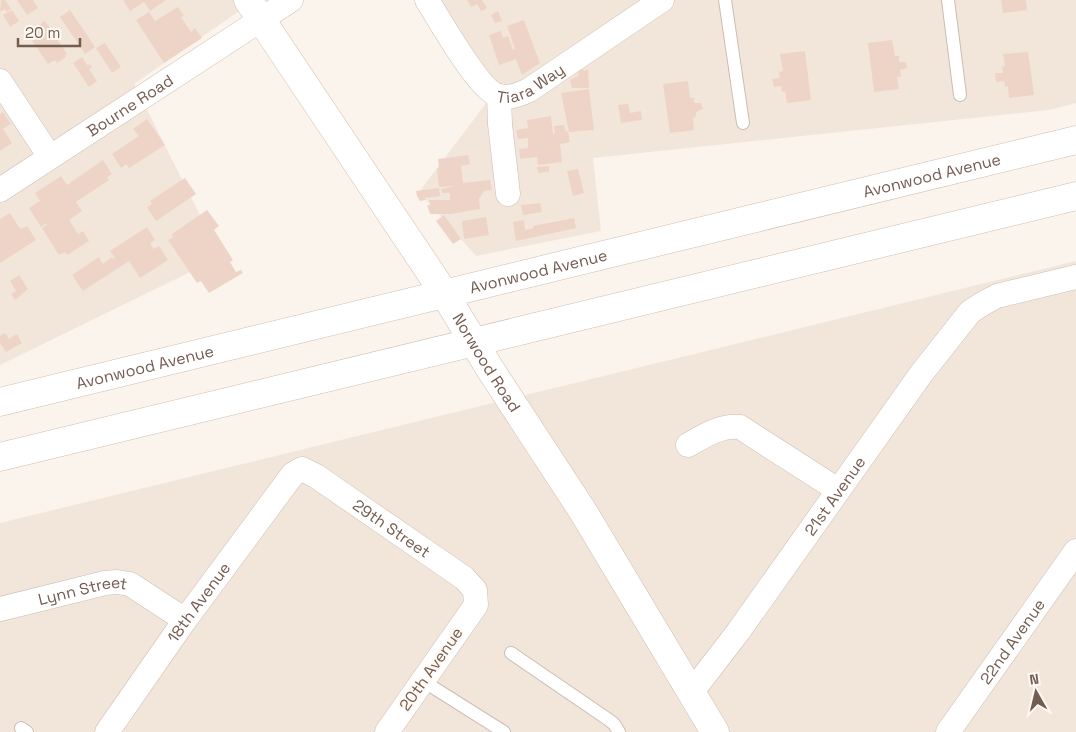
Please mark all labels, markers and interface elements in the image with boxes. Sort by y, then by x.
scale bar [18,15,80,47]
text: 20 m [25,23,60,42]
street label: Tiara Way [495,59,568,108]
street label: Bourne Road [83,69,177,141]
street label: Avonwood Avenue [861,148,1003,202]
street label: Avonwood Avenue [467,244,609,298]
street label: Norwood Road [448,309,526,416]
street label: Avonwood Avenue [74,340,216,394]
street label: 21st Avenue [799,452,870,540]
street label: 29th Street [349,494,435,562]
street label: 18th Avenue [162,558,235,646]
street label: Lynn Street [36,571,129,610]
street label: 22nd Avenue [975,595,1050,688]
street label: 20th Avenue [394,623,468,715]
north arrow [1011,667,1061,717]
text: N [1028,670,1040,689]

